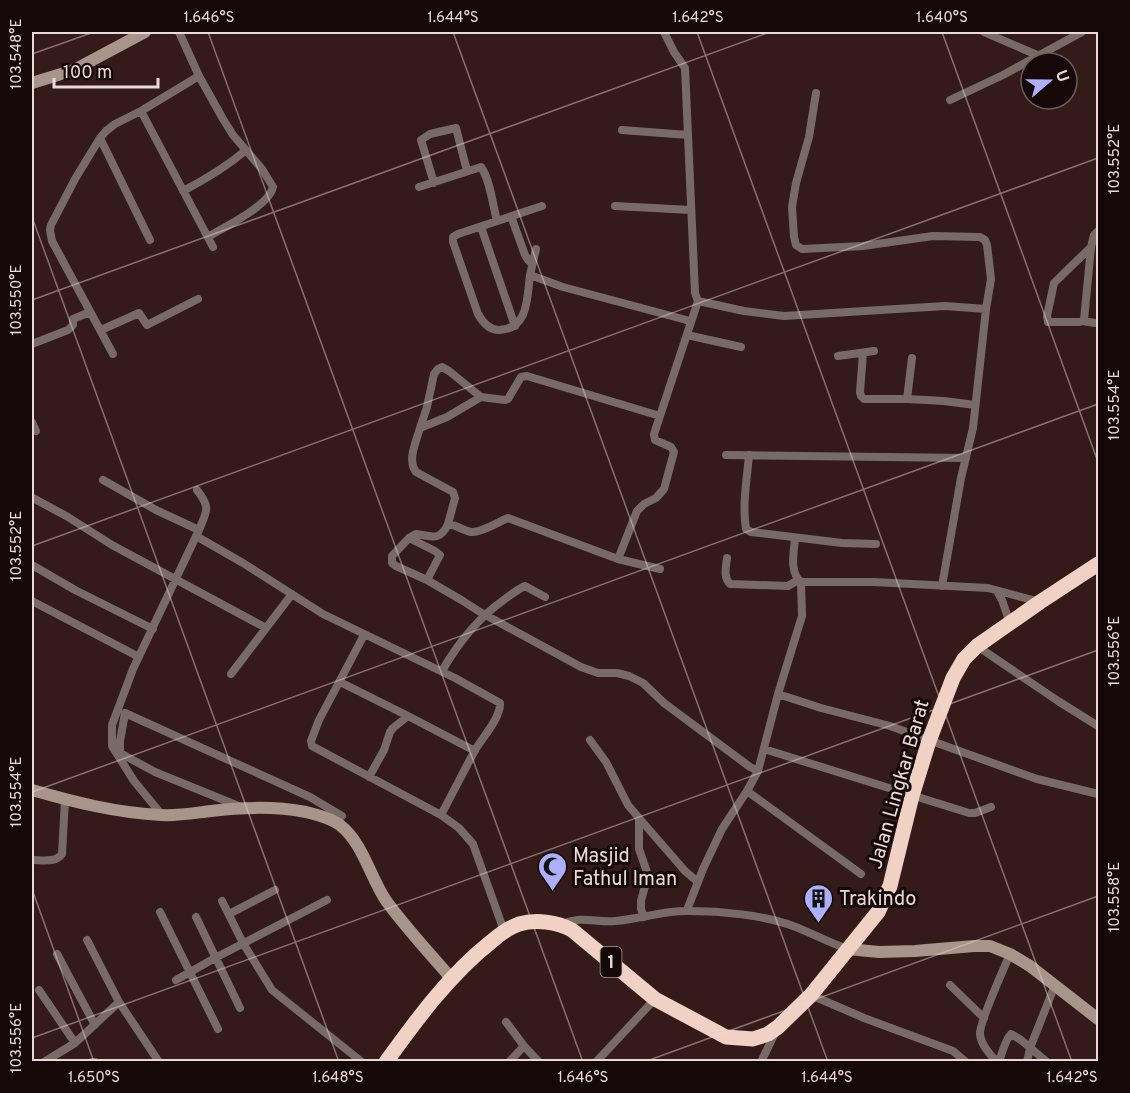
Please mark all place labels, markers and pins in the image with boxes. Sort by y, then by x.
place label: Masjid Fathul Iman [573,844,677,893]
mosque icon: Masjid Fathul Iman [536,850,568,892]
building icon: Trakindo [802,882,834,924]
place label: Trakindo [839,887,916,913]

